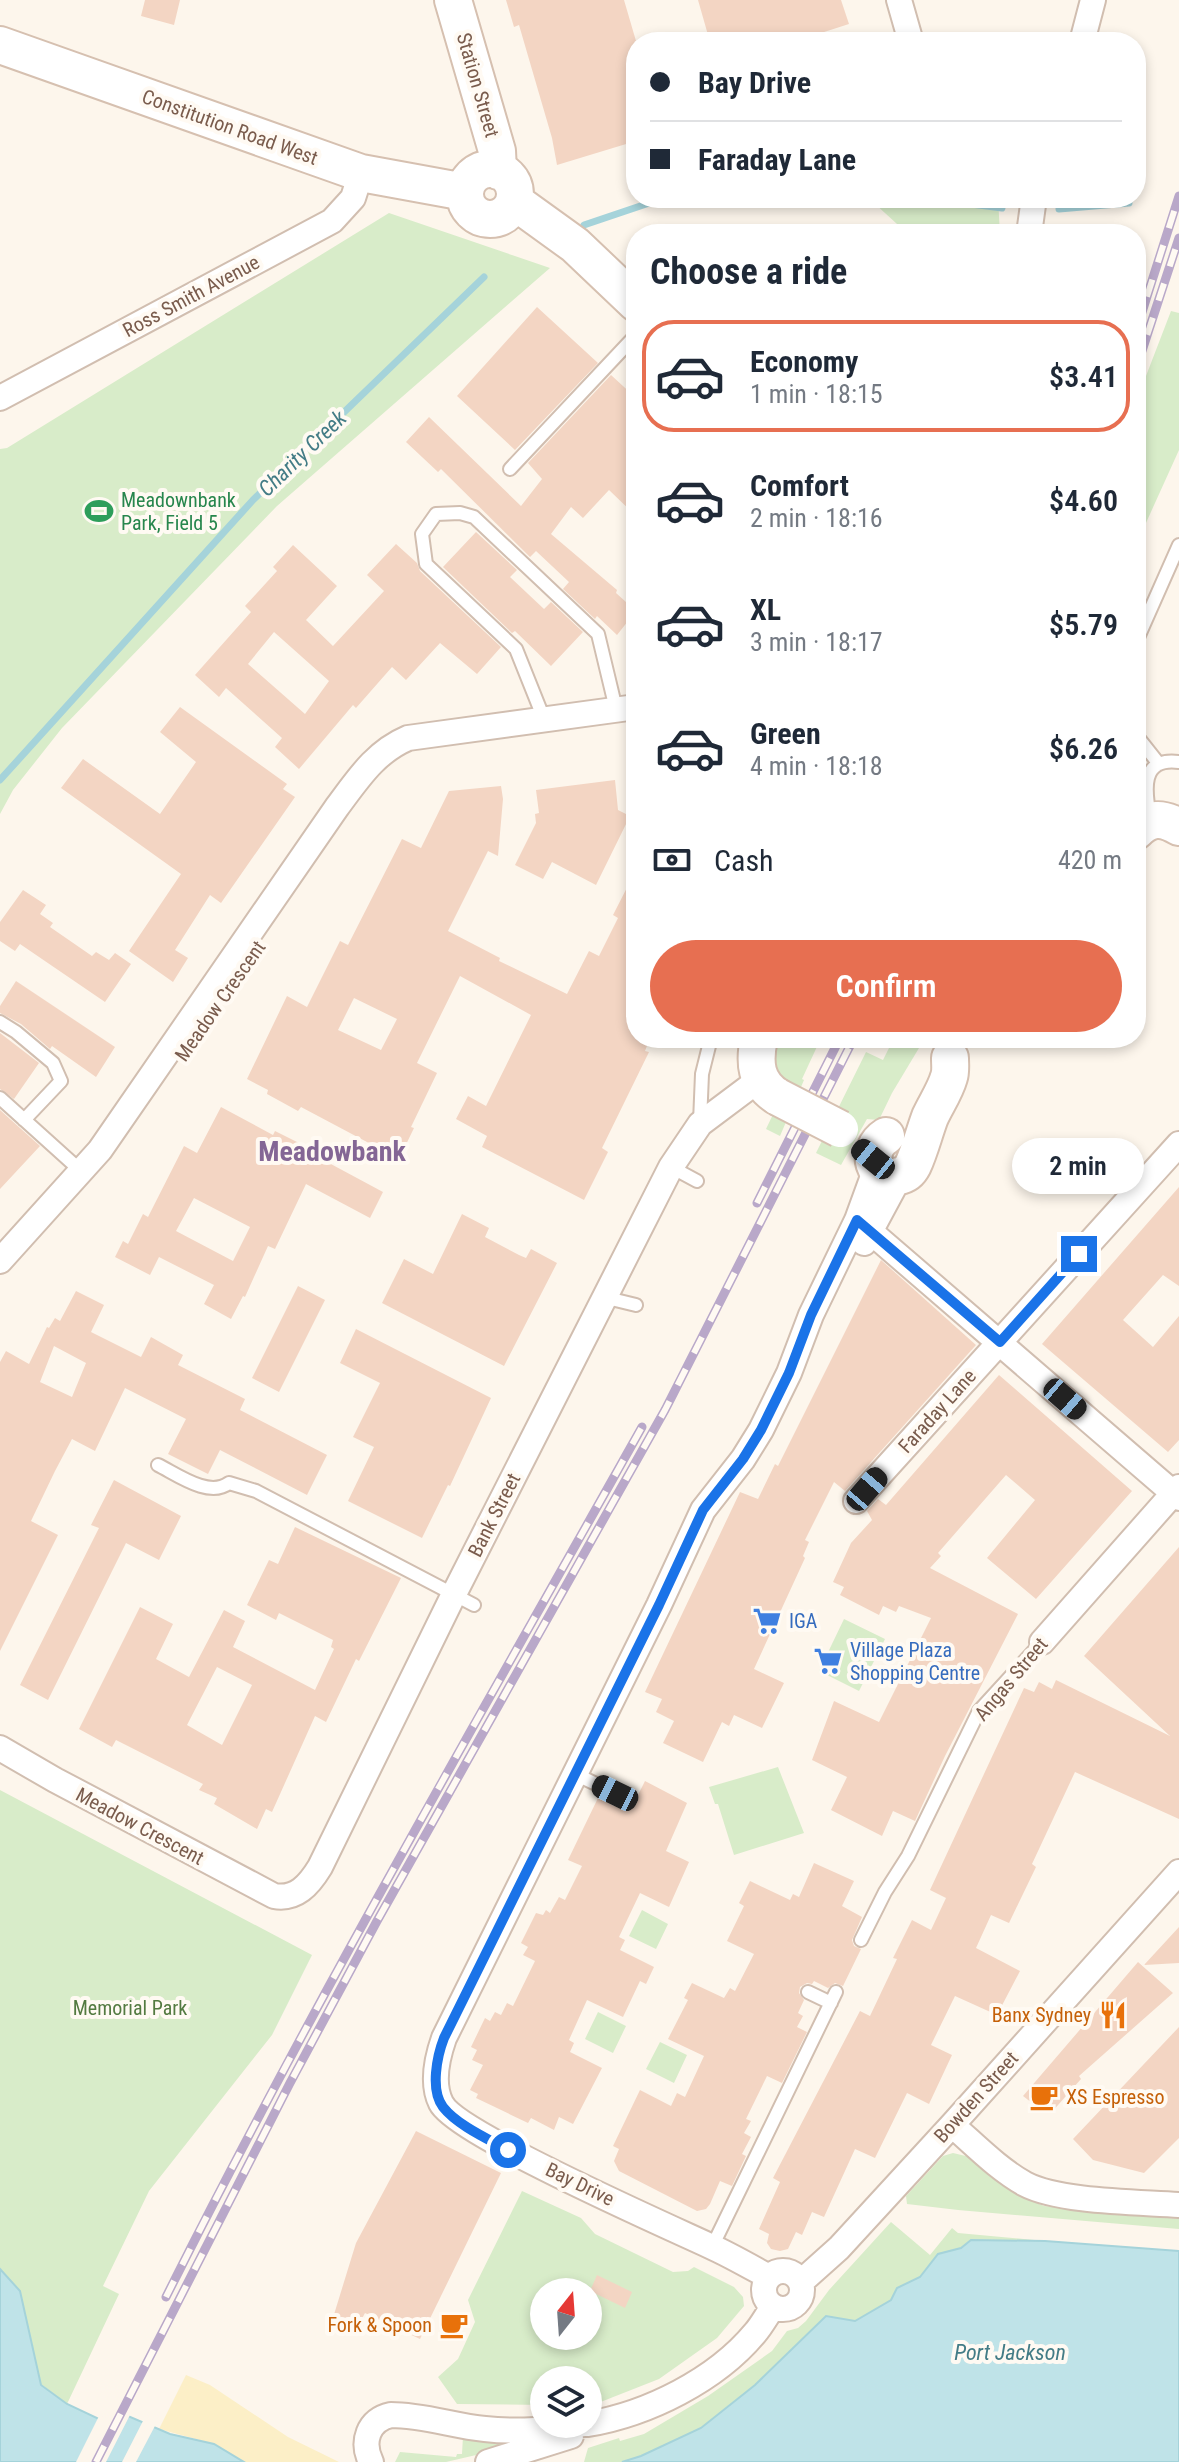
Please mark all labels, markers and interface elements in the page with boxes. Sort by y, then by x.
street label: Station Street [452,30,504,140]
text: Bay Drive [698,65,811,100]
street label: Constitution Road West [139,84,321,170]
text: Faraday Lane [698,142,856,177]
street label: Ross Smith Avenue [119,250,263,342]
text: Choose a ride [650,251,847,293]
icon: car [654,340,726,412]
text: Economy [750,344,858,379]
text: $3.41 [1049,359,1118,394]
text: 1 min · 18:15 [750,379,883,409]
water label: Charity Creek [253,405,352,501]
icon: car [654,464,726,536]
text: Comfort [750,468,849,503]
text: $4.60 [1049,483,1118,518]
place label: Meadownbank Park, Field 5 [121,488,236,535]
sports icon: Meadownbank Park, Field 5 [84,496,114,526]
text: 2 min · 18:16 [750,503,883,533]
icon: car [654,588,726,660]
text: XL [750,592,781,627]
text: $5.79 [1049,607,1118,642]
text: 3 min · 18:17 [750,627,883,657]
icon: car [654,712,726,784]
text: Green [750,716,821,751]
text: $6.26 [1049,731,1118,766]
text: 4 min · 18:18 [750,751,883,781]
icon: cash [650,838,694,882]
text: Cash [714,843,774,878]
text: 420 m [1058,845,1122,875]
street label: Meadow Crescent [170,936,270,1066]
button: Confirm [650,940,1122,1032]
district label: Meadowbank [258,1135,406,1168]
car [847,1135,899,1183]
callout: 2 min [1013,1138,1145,1194]
text: 2 min [1049,1151,1107,1181]
route end [1061,1236,1097,1272]
street label: Faraday Lane [893,1364,981,1458]
car [1039,1374,1091,1424]
car [842,1463,892,1515]
street label: Bank Street [463,1469,525,1561]
supermarket icon: IGA [752,1606,782,1636]
place label: IGA [789,1609,818,1633]
street label: Angas Street [969,1632,1053,1725]
place label: Village Plaza Shopping Centre [850,1638,980,1685]
supermarket icon: Village Plaza Shopping Centre [813,1646,843,1676]
car [588,1772,642,1814]
street label: Meadow Crescent [72,1782,208,1870]
park label: Memorial Park [73,1996,187,2020]
restaurant icon: Banx Sydney [1098,2000,1128,2030]
place label: Banx Sydney [992,2003,1091,2027]
street label: Bowden Street [929,2046,1023,2148]
cafe icon: XS Espresso [1029,2082,1059,2112]
place label: XS Espresso [1066,2085,1164,2109]
route start [490,2132,526,2168]
street label: Bay Drive [542,2157,618,2211]
north arrow [530,2278,602,2350]
map controls [530,2278,602,2438]
cafe icon: Fork & Spoon [439,2310,469,2340]
place label: Fork & Spoon [327,2313,432,2337]
water label: Port Jackson [954,2340,1066,2365]
button: layers [530,2366,602,2438]

